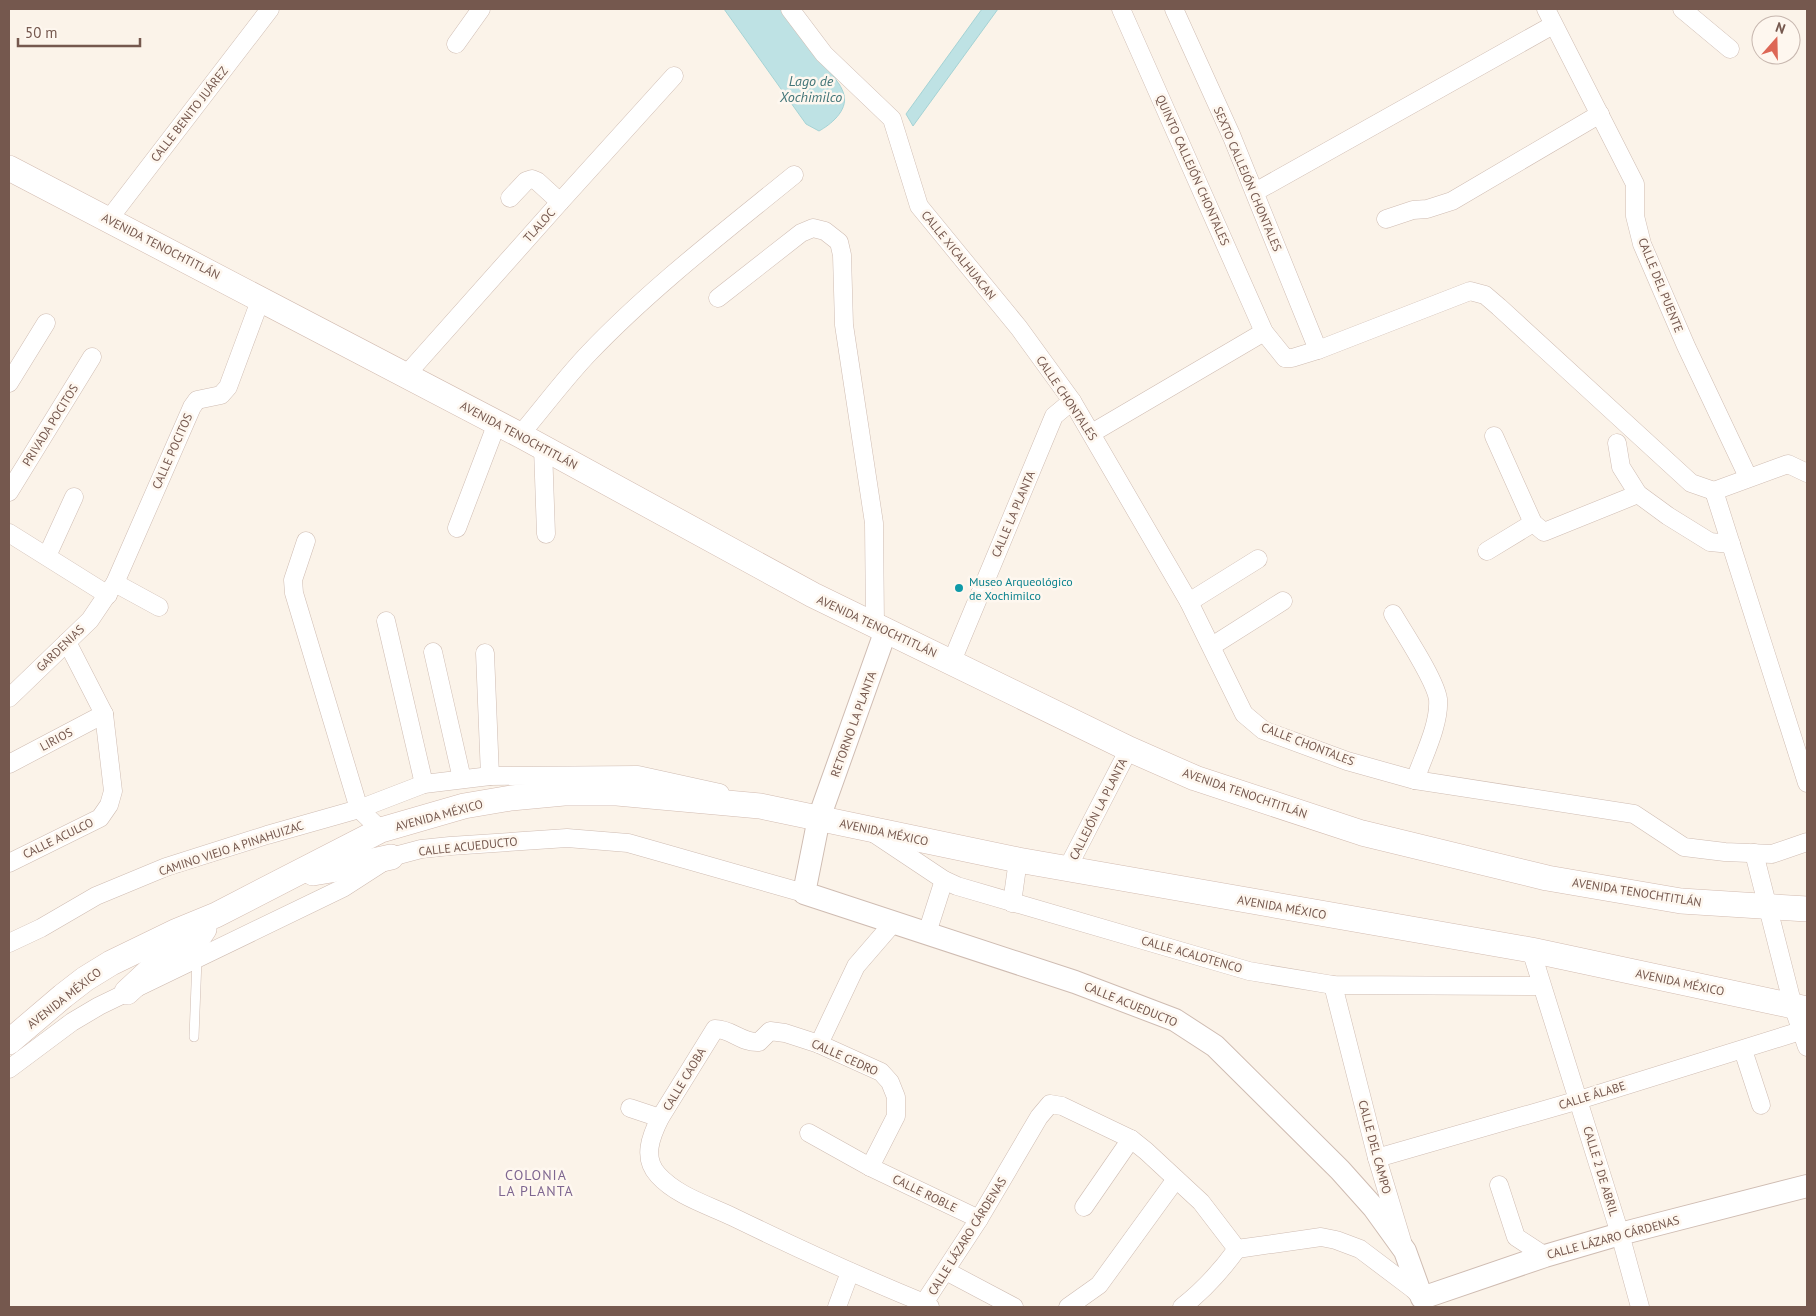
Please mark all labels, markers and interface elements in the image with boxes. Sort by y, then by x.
scale bar [18,15,140,47]
north arrow [1751,15,1801,65]
text: N [1773,18,1788,38]
text: 50 m [25,23,58,42]
street label: CALLE BENITO JUÁREZ [147,63,231,165]
water label: Lago de Xochimilco [779,72,842,106]
street label: QUINTO CALLEJÓN CHONTALES [1153,92,1233,248]
street label: SEXTO CALLEJÓN CHONTALES [1211,104,1285,254]
street label: TLALOC [520,205,558,245]
street label: CALLE XICALHUACAN [919,208,999,302]
street label: AVENIDA TENOCHTITLÁN [99,210,223,282]
street label: CALLE DEL PUENTE [1635,235,1687,335]
street label: CALLE CHONTALES [1033,353,1101,443]
street label: PRIVADA POCITOS [19,381,81,469]
street label: AVENIDA TENOCHTITLÁN [458,398,580,472]
street label: CALLE POCITOS [149,411,195,491]
street label: CALLE LA PLANTA [988,468,1038,560]
place label: Museo Arqueológico de Xochimilco [969,574,1073,603]
marker: Museo Arqueológico de Xochimilco [953,582,965,594]
street label: AVENIDA TENOCHTITLÁN [815,592,939,660]
street label: GARDENIAS [33,622,87,674]
street label: RETORNO LA PLANTA [827,669,879,779]
street label: CALLE CHONTALES [1259,719,1357,769]
street label: LIRIOS [37,724,75,754]
street label: CALLEJÓN LA PLANTA [1066,756,1130,862]
street label: AVENIDA TENOCHTITLÁN [1181,765,1309,821]
street label: AVENIDA MÉXICO [394,796,484,834]
street label: CALLE ACULCO [20,814,96,862]
street label: AVENIDA MÉXICO [838,815,930,849]
street label: CAMINO VIEJO A PINAHUIZAC [157,817,305,878]
street label: CALLE ACUEDUCTO [418,833,518,859]
street label: AVENIDA TENOCHTITLÁN [1571,874,1703,910]
street label: AVENIDA MÉXICO [1236,892,1328,922]
street label: CALLE ACALOTENCO [1140,932,1244,976]
street label: AVENIDA MÉXICO [24,964,104,1032]
street label: AVENIDA MÉXICO [1634,965,1726,999]
street label: CALLE ACUEDUCTO [1082,978,1180,1030]
street label: CALLE CEDRO [809,1036,881,1078]
street label: CALLE CAOBA [659,1045,709,1113]
street label: CALLE ÁLABE [1557,1078,1627,1112]
street label: CALLE DEL CAMPO [1355,1098,1395,1196]
street label: CALLE 2 DE ABRIL [1580,1124,1622,1218]
district label: COLONIA LA PLANTA [498,1166,574,1200]
street label: CALLE ROBLE [890,1171,960,1215]
street label: CALLE LÁZARO CÁRDENAS [924,1174,1010,1298]
street label: CALLE LÁZARO CÁRDENAS [1545,1212,1681,1262]

